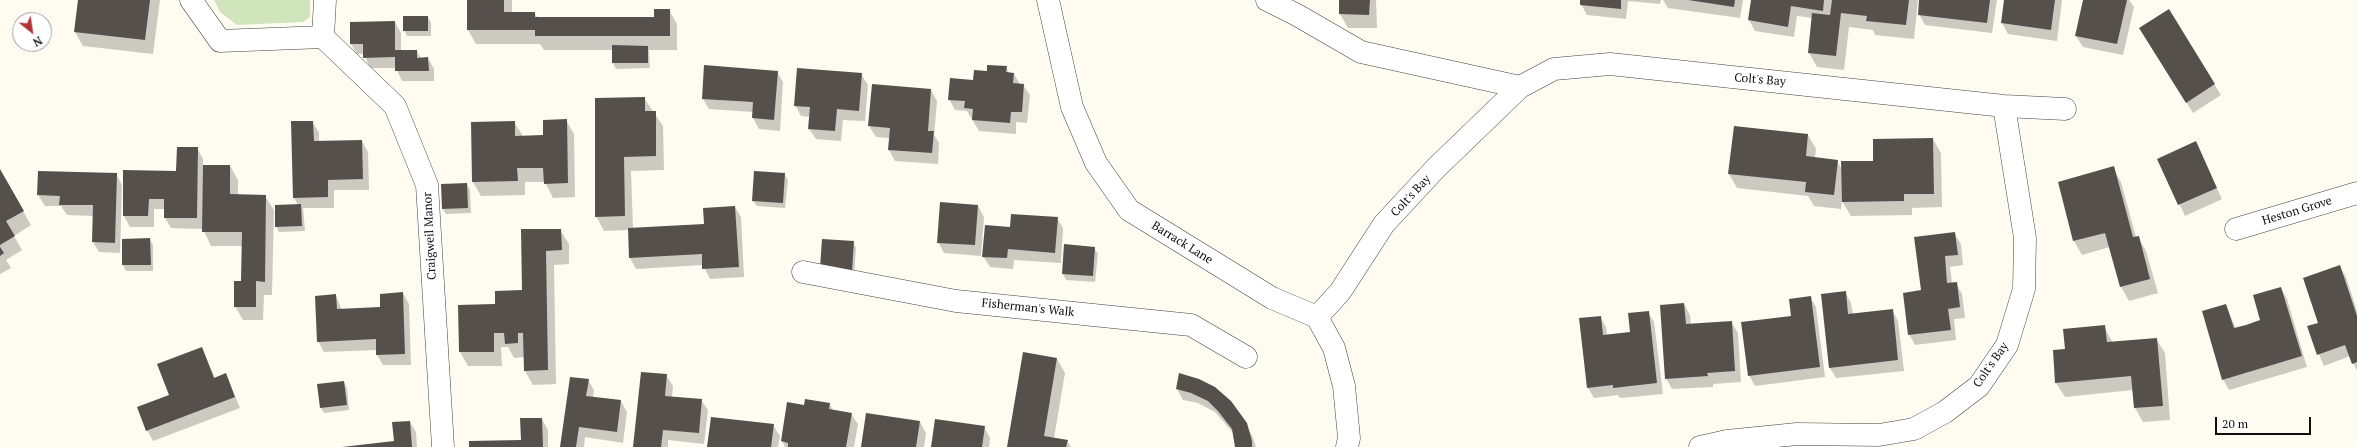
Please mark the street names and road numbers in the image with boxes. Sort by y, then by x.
street label: Colt's Bay [1734,71,1786,89]
street label: Colt's Bay [1388,172,1434,220]
street label: Craigweil Manor [421,192,439,280]
street label: Heston Grove [2260,194,2334,228]
street label: Barrack Lane [1149,219,1215,267]
street label: Fisherman's Walk [981,296,1075,320]
street label: Colt's Bay [1970,340,2012,390]

